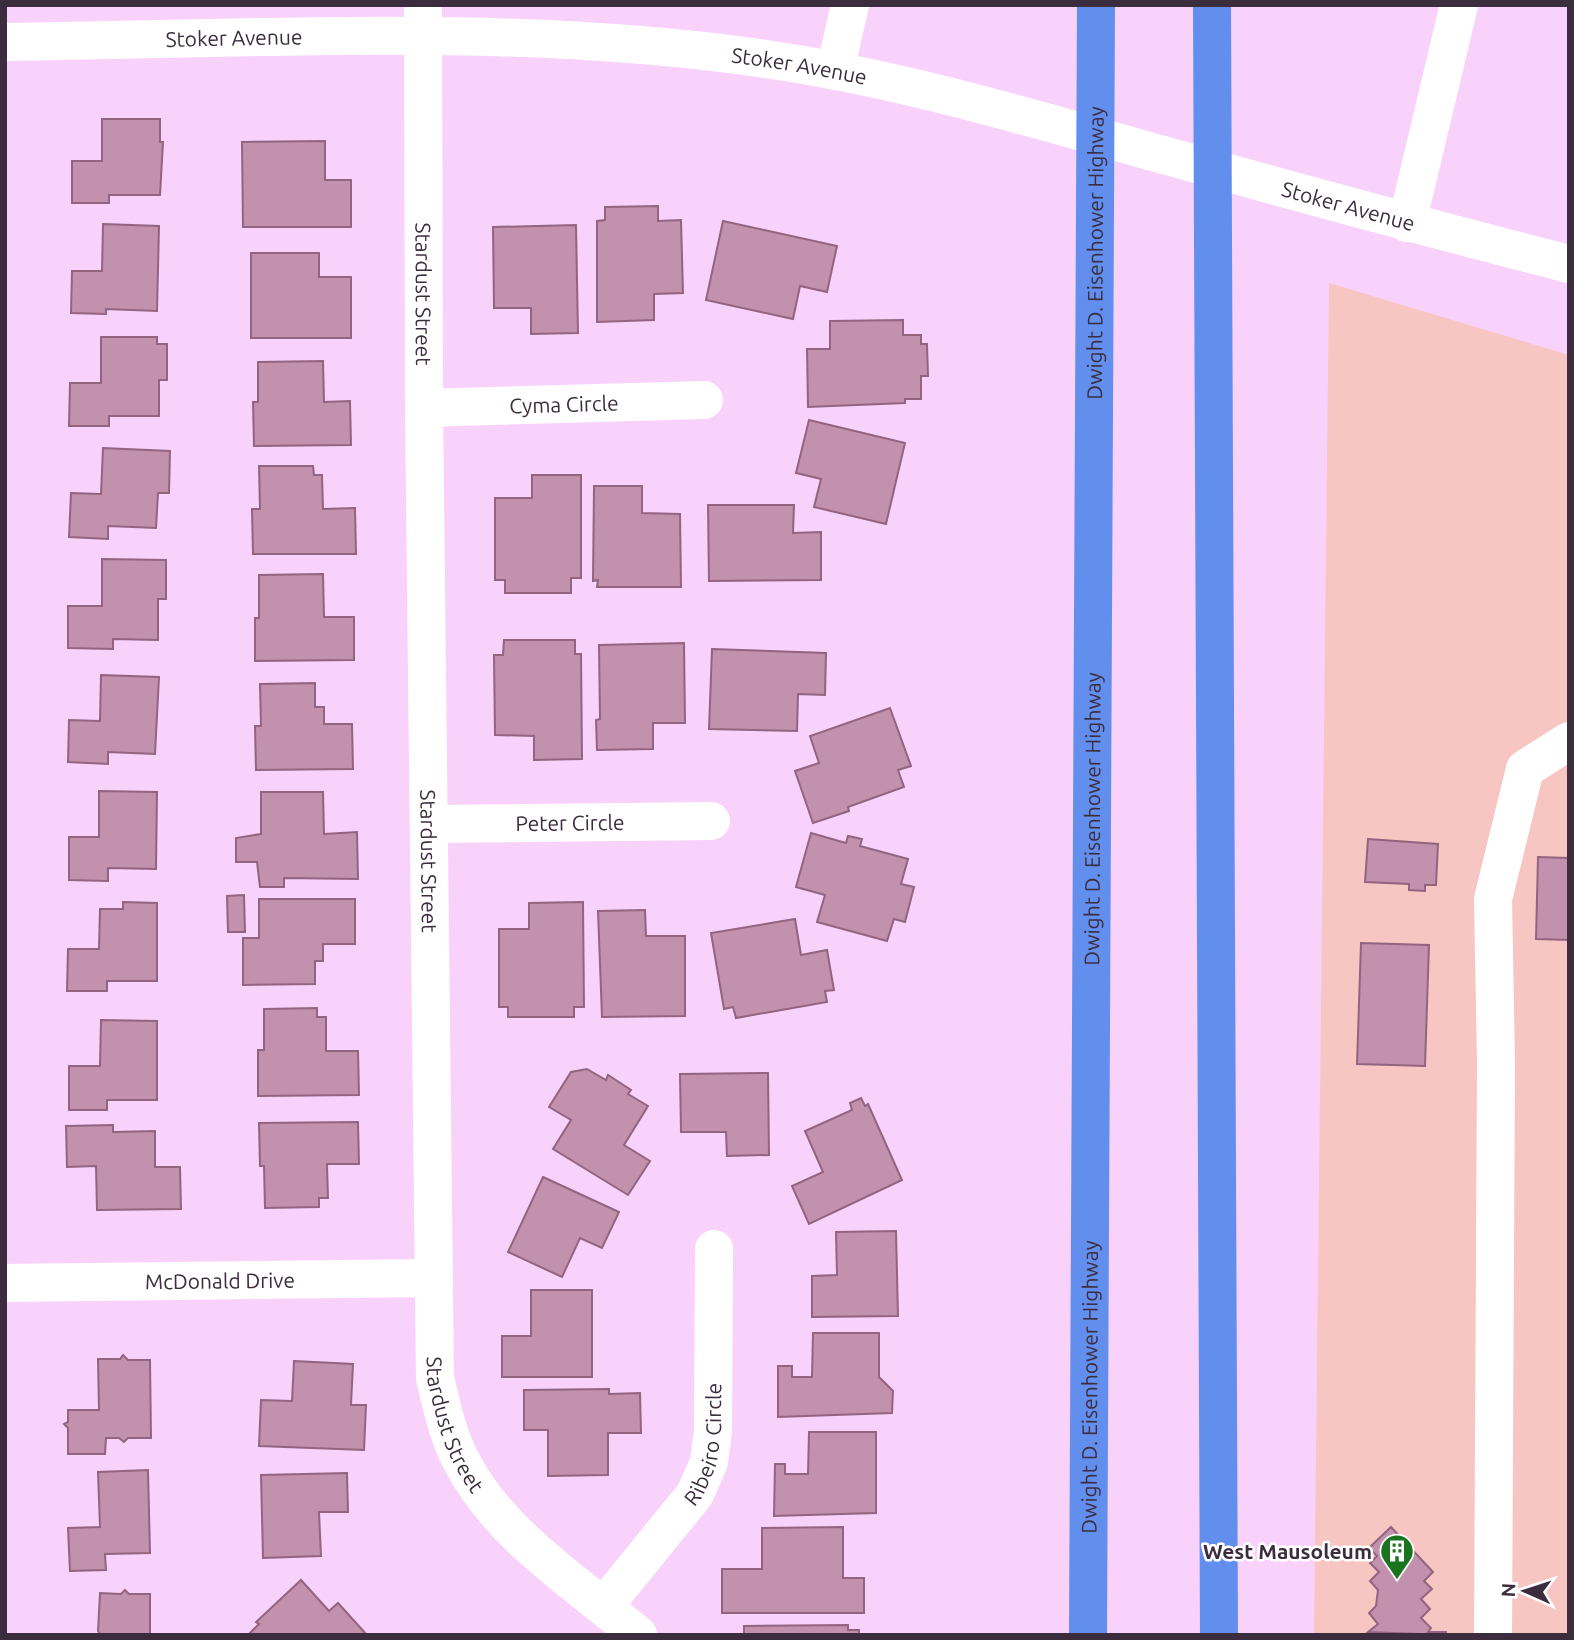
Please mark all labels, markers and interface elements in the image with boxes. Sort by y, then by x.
street label: Stoker Avenue [165,24,303,51]
street label: Stoker Avenue [730,42,869,89]
street label: Dwight D. Eisenhower Highway [1082,106,1108,400]
street label: Stoker Avenue [1279,176,1418,235]
street label: Stardust Street [412,222,436,366]
street label: Cyma Circle [509,390,619,418]
street label: Dwight D. Eisenhower Highway [1079,672,1105,966]
street label: Stardust Street [416,789,442,933]
street label: Peter Circle [515,810,625,835]
street label: Dwight D. Eisenhower Highway [1076,1240,1102,1534]
street label: McDonald Drive [145,1268,295,1293]
street label: Stardust Street [423,1356,489,1497]
street label: Ribeiro Circle [679,1383,725,1510]
building icon: West Mausoleum [1378,1532,1416,1581]
place label: West Mausoleum [1203,1539,1372,1563]
north arrow [1490,1556,1560,1626]
text: N [1497,1582,1519,1598]

